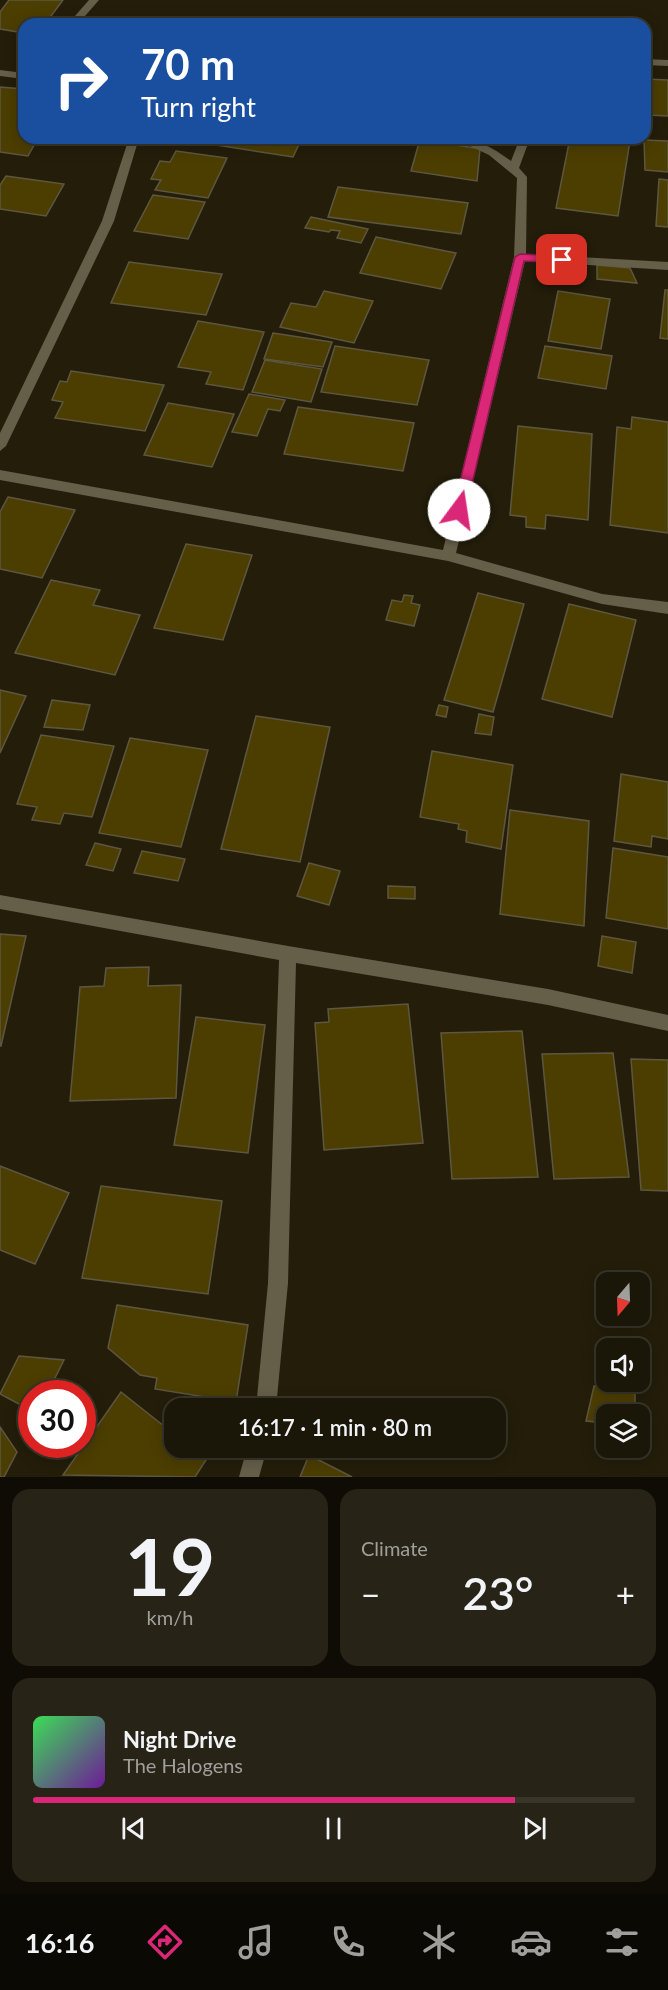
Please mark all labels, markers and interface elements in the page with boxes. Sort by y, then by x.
text: 70 m [141,39,235,89]
icon: right [42,42,120,120]
text: Turn right [141,90,256,123]
pin [536,234,587,285]
icon: arrive [545,243,578,276]
position arrow [427,478,491,542]
north arrow [596,1272,650,1326]
map controls [596,1272,650,1458]
button: sound [596,1338,650,1392]
speed limit sign: 30 [18,1380,96,1458]
button: layers [596,1404,650,1458]
text: 16:17 · 1 min · 80 m [238,1414,432,1441]
text: 19 [125,1519,215,1613]
text: Climate [361,1536,428,1560]
text: 23° [463,1566,533,1620]
text: − [361,1574,380,1614]
text: + [616,1574,635,1614]
text: km/h [147,1605,193,1629]
text: Night Drive [123,1726,236,1753]
text: The Halogens [123,1753,243,1777]
icon: previous [117,1812,150,1845]
icon: pause [317,1812,350,1845]
icon: next [518,1812,551,1845]
icon: directions [144,1921,186,1963]
icon: music [235,1921,277,1963]
icon: phone [327,1921,369,1963]
icon: climate [418,1921,460,1963]
icon: car [510,1921,552,1963]
icon: filters [601,1921,643,1963]
text: 16:16 [25,1926,94,1959]

